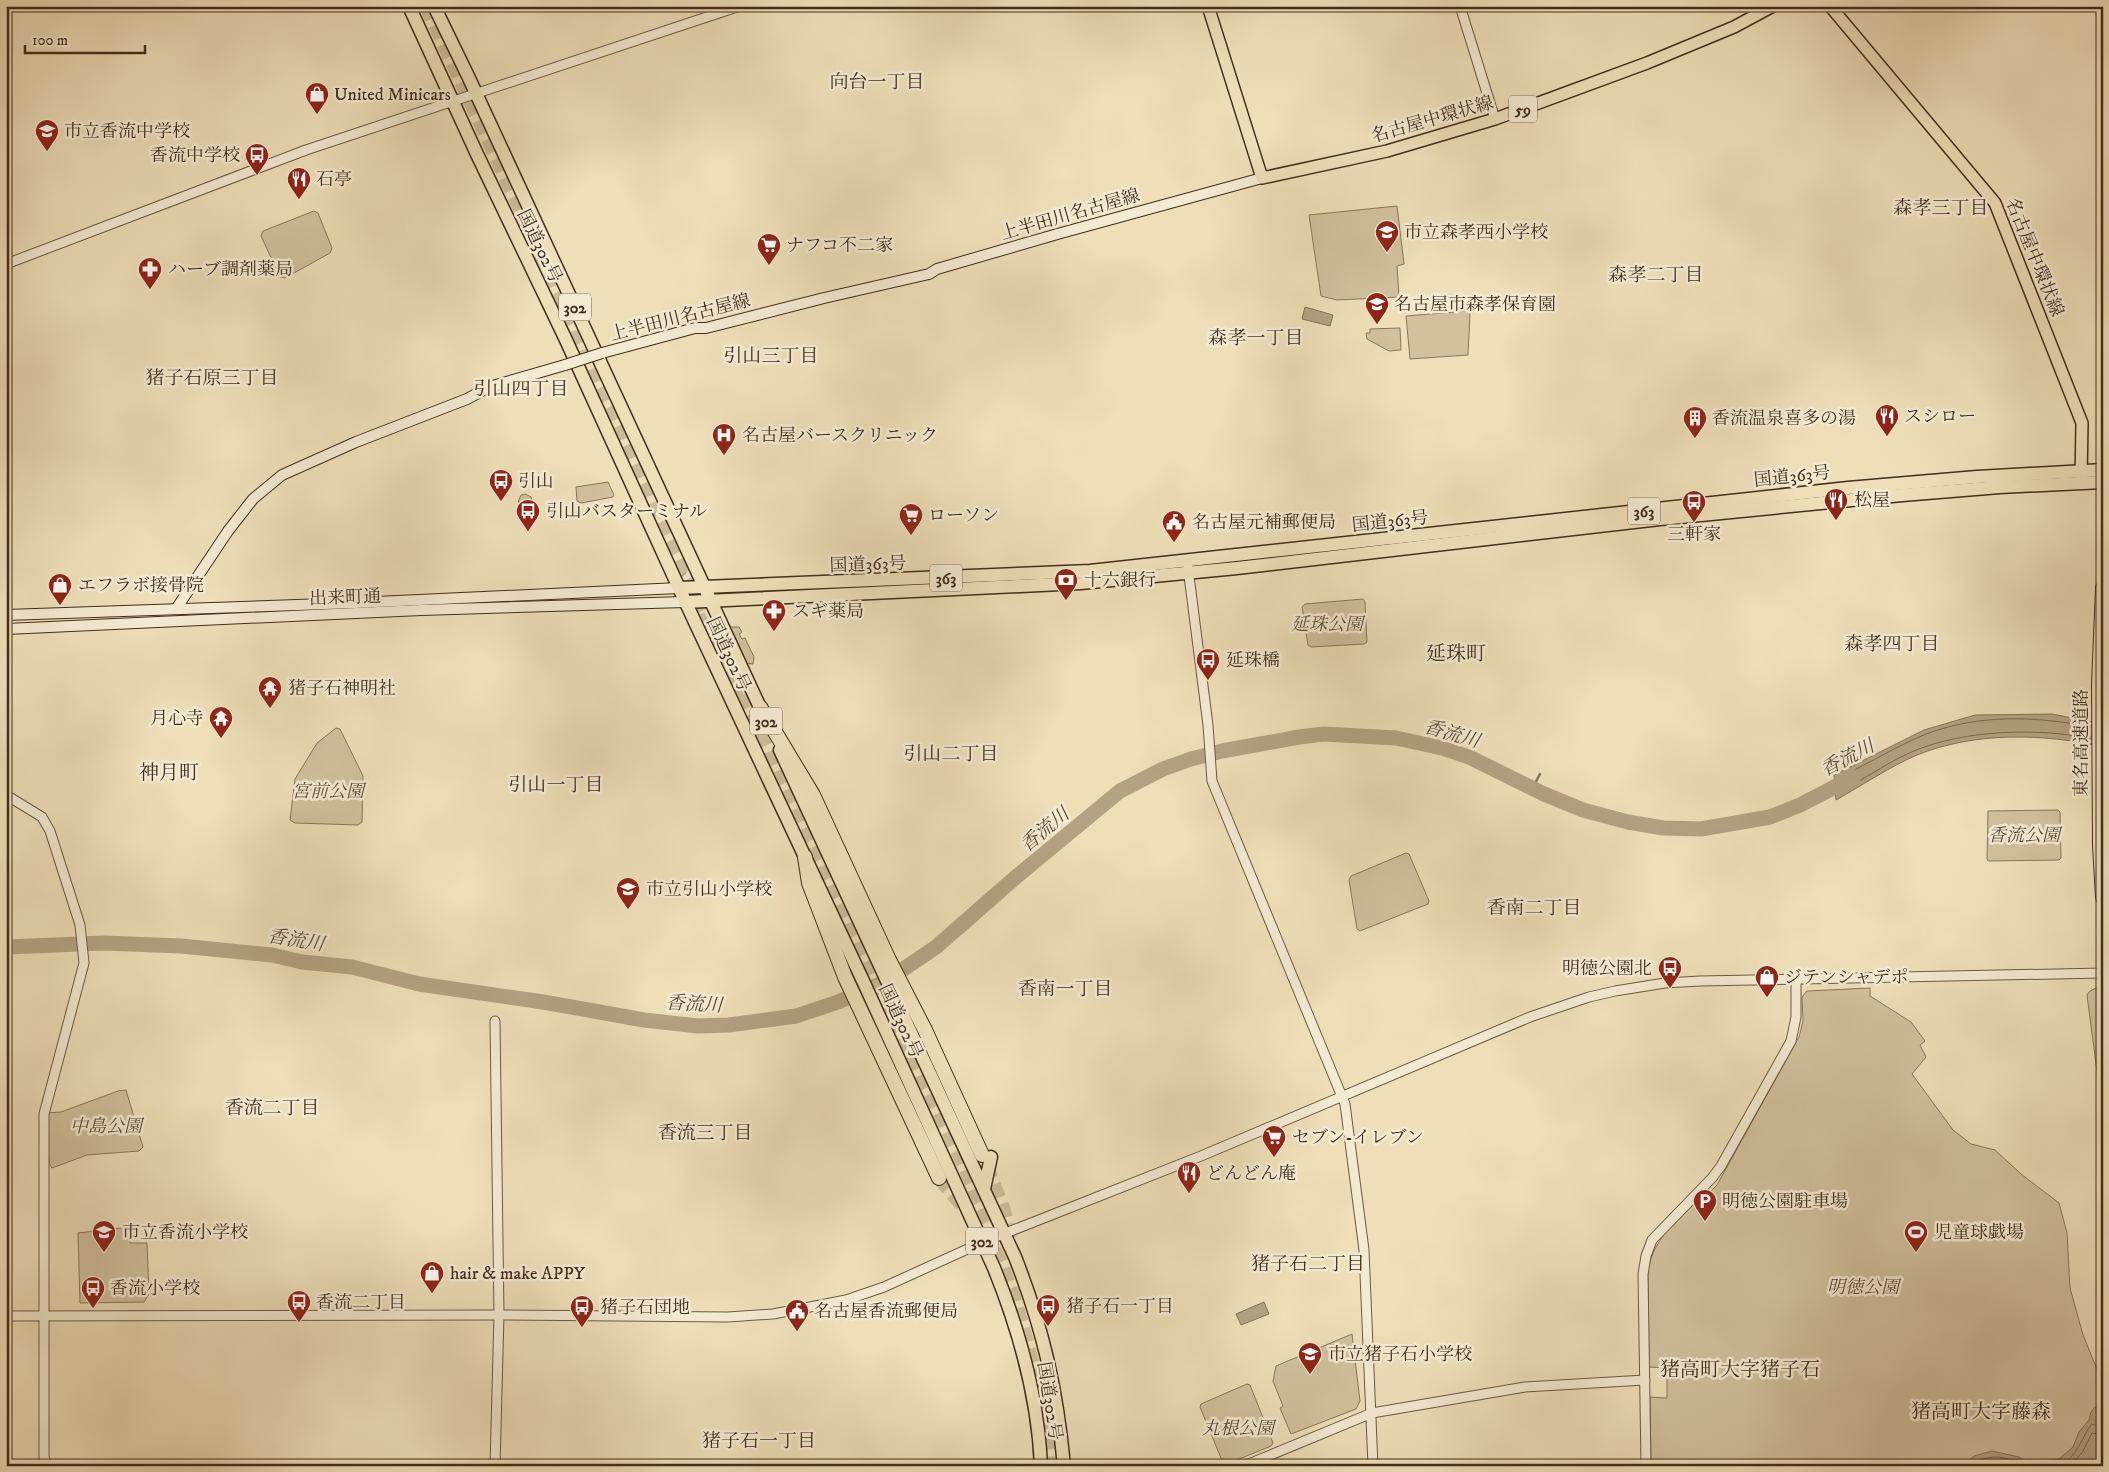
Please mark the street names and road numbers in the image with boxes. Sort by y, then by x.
street label: 名古屋中環状線 [1369,92,1496,148]
road number: 59 [1509,96,1537,122]
street label: 上半田川名古屋線 [998,185,1143,245]
street label: 名古屋中環状線 [2000,195,2068,320]
street label: 国道302号 [512,206,566,287]
street label: 上半田川名古屋線 [608,290,753,346]
road number: 302 [559,294,591,320]
street label: 国道363号 [1753,462,1831,492]
road number: 363 [1628,498,1660,524]
street label: 国道363号 [1351,507,1429,537]
street label: 国道363号 [829,553,907,577]
road number: 363 [930,564,962,592]
street label: 出来町通 [309,586,381,610]
street label: 国道302号 [701,614,755,695]
street label: 東名高速道路 [2071,689,2093,797]
road number: 302 [750,708,782,734]
street label: 国道302号 [873,981,927,1062]
road number: 302 [966,1228,998,1254]
street label: 国道302号 [1032,1360,1066,1442]

